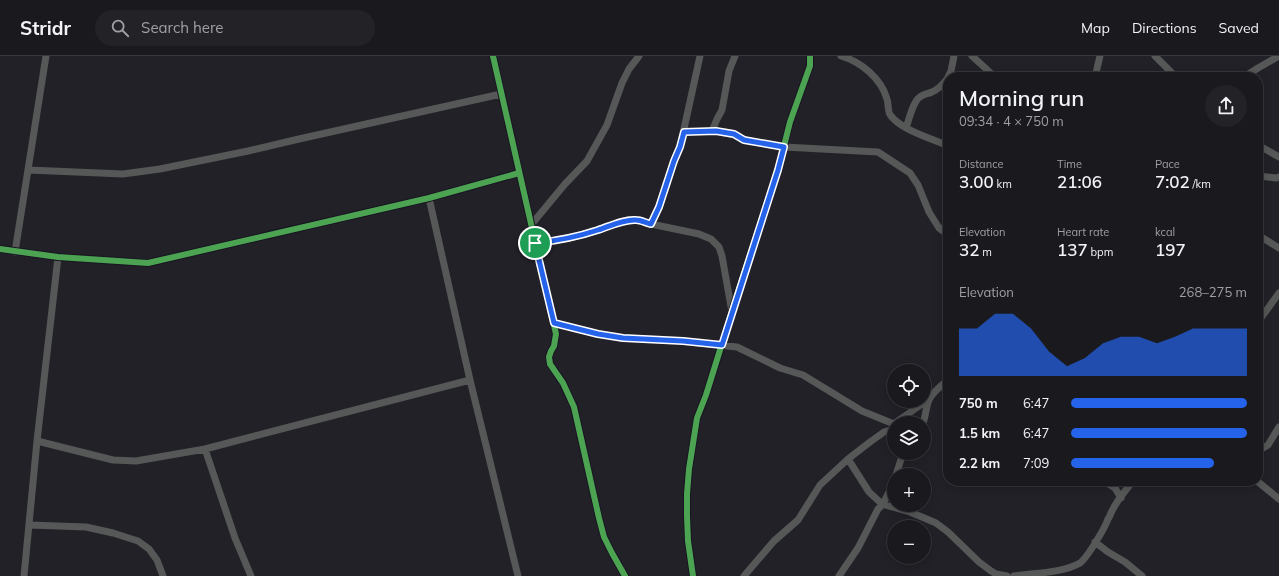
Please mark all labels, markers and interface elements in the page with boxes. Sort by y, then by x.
search box [95,10,375,46]
text: Stridr [20,16,71,40]
icon: search [109,17,131,39]
text: Search here [141,18,224,37]
text: Map [1081,19,1110,37]
text: Directions [1132,19,1197,37]
text: Saved [1219,19,1259,37]
text: Morning run [959,84,1084,112]
button: share [1205,85,1247,127]
text: 09:34 · 4 × 750 m [959,113,1064,129]
text: Distance [959,157,1003,171]
text: Time [1057,157,1082,171]
text: Pace [1155,157,1180,171]
text: 3.00 [959,171,994,192]
text: 21:06 [1057,171,1102,192]
text: 7:02 [1155,171,1190,192]
text: km [994,177,1012,191]
text: /km [1190,177,1211,191]
text: Elevation [959,225,1006,239]
text: Heart rate [1057,225,1109,239]
text: kcal [1155,225,1175,239]
pin [518,226,552,260]
icon: arrive [524,232,546,254]
text: 32 [959,239,979,260]
text: 137 [1057,239,1088,260]
text: 197 [1155,239,1186,260]
text: m [979,245,992,259]
text: bpm [1088,245,1113,259]
text: Elevation [959,284,1014,300]
text: 268–275 m [1179,284,1247,300]
map controls [887,364,931,564]
button: locate [887,364,931,408]
text: 750 m [959,395,998,411]
text: 6:47 [1023,395,1049,411]
button: layers [887,416,931,460]
text: 1.5 km [959,425,1000,441]
text: 6:47 [1023,425,1049,441]
text: 2.2 km [959,455,1000,471]
text: 7:09 [1023,455,1049,471]
button: + [887,468,931,512]
button: − [887,520,931,564]

